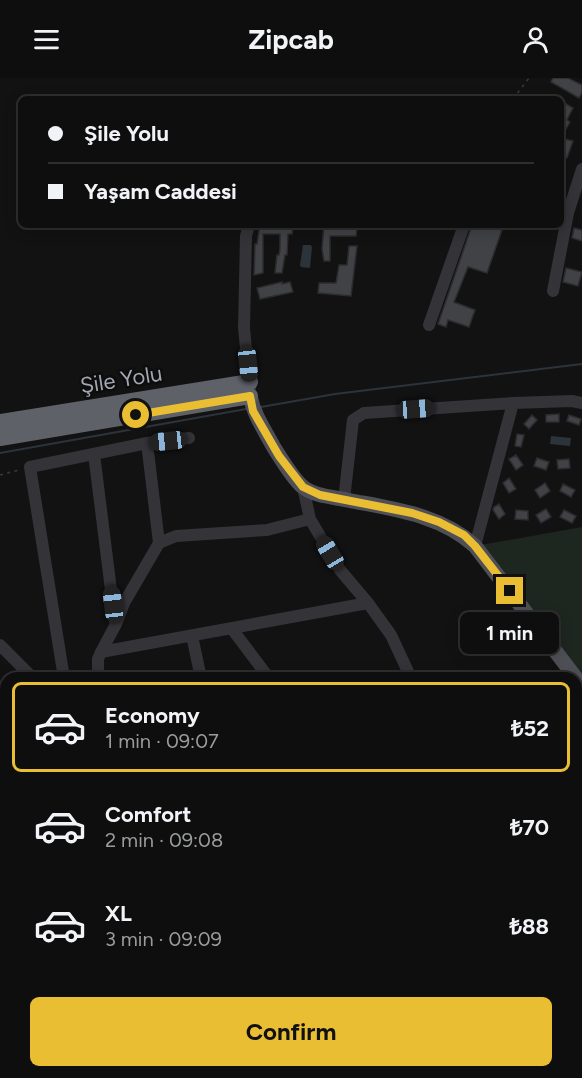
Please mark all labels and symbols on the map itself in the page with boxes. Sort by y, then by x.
car [237,345,259,383]
street label: Şile Yolu [78,360,164,399]
car [397,399,435,419]
route start [122,401,149,428]
car [149,430,187,452]
car [313,533,347,573]
route end [496,577,523,604]
car [102,585,124,623]
callout: 1 min [460,612,560,654]

